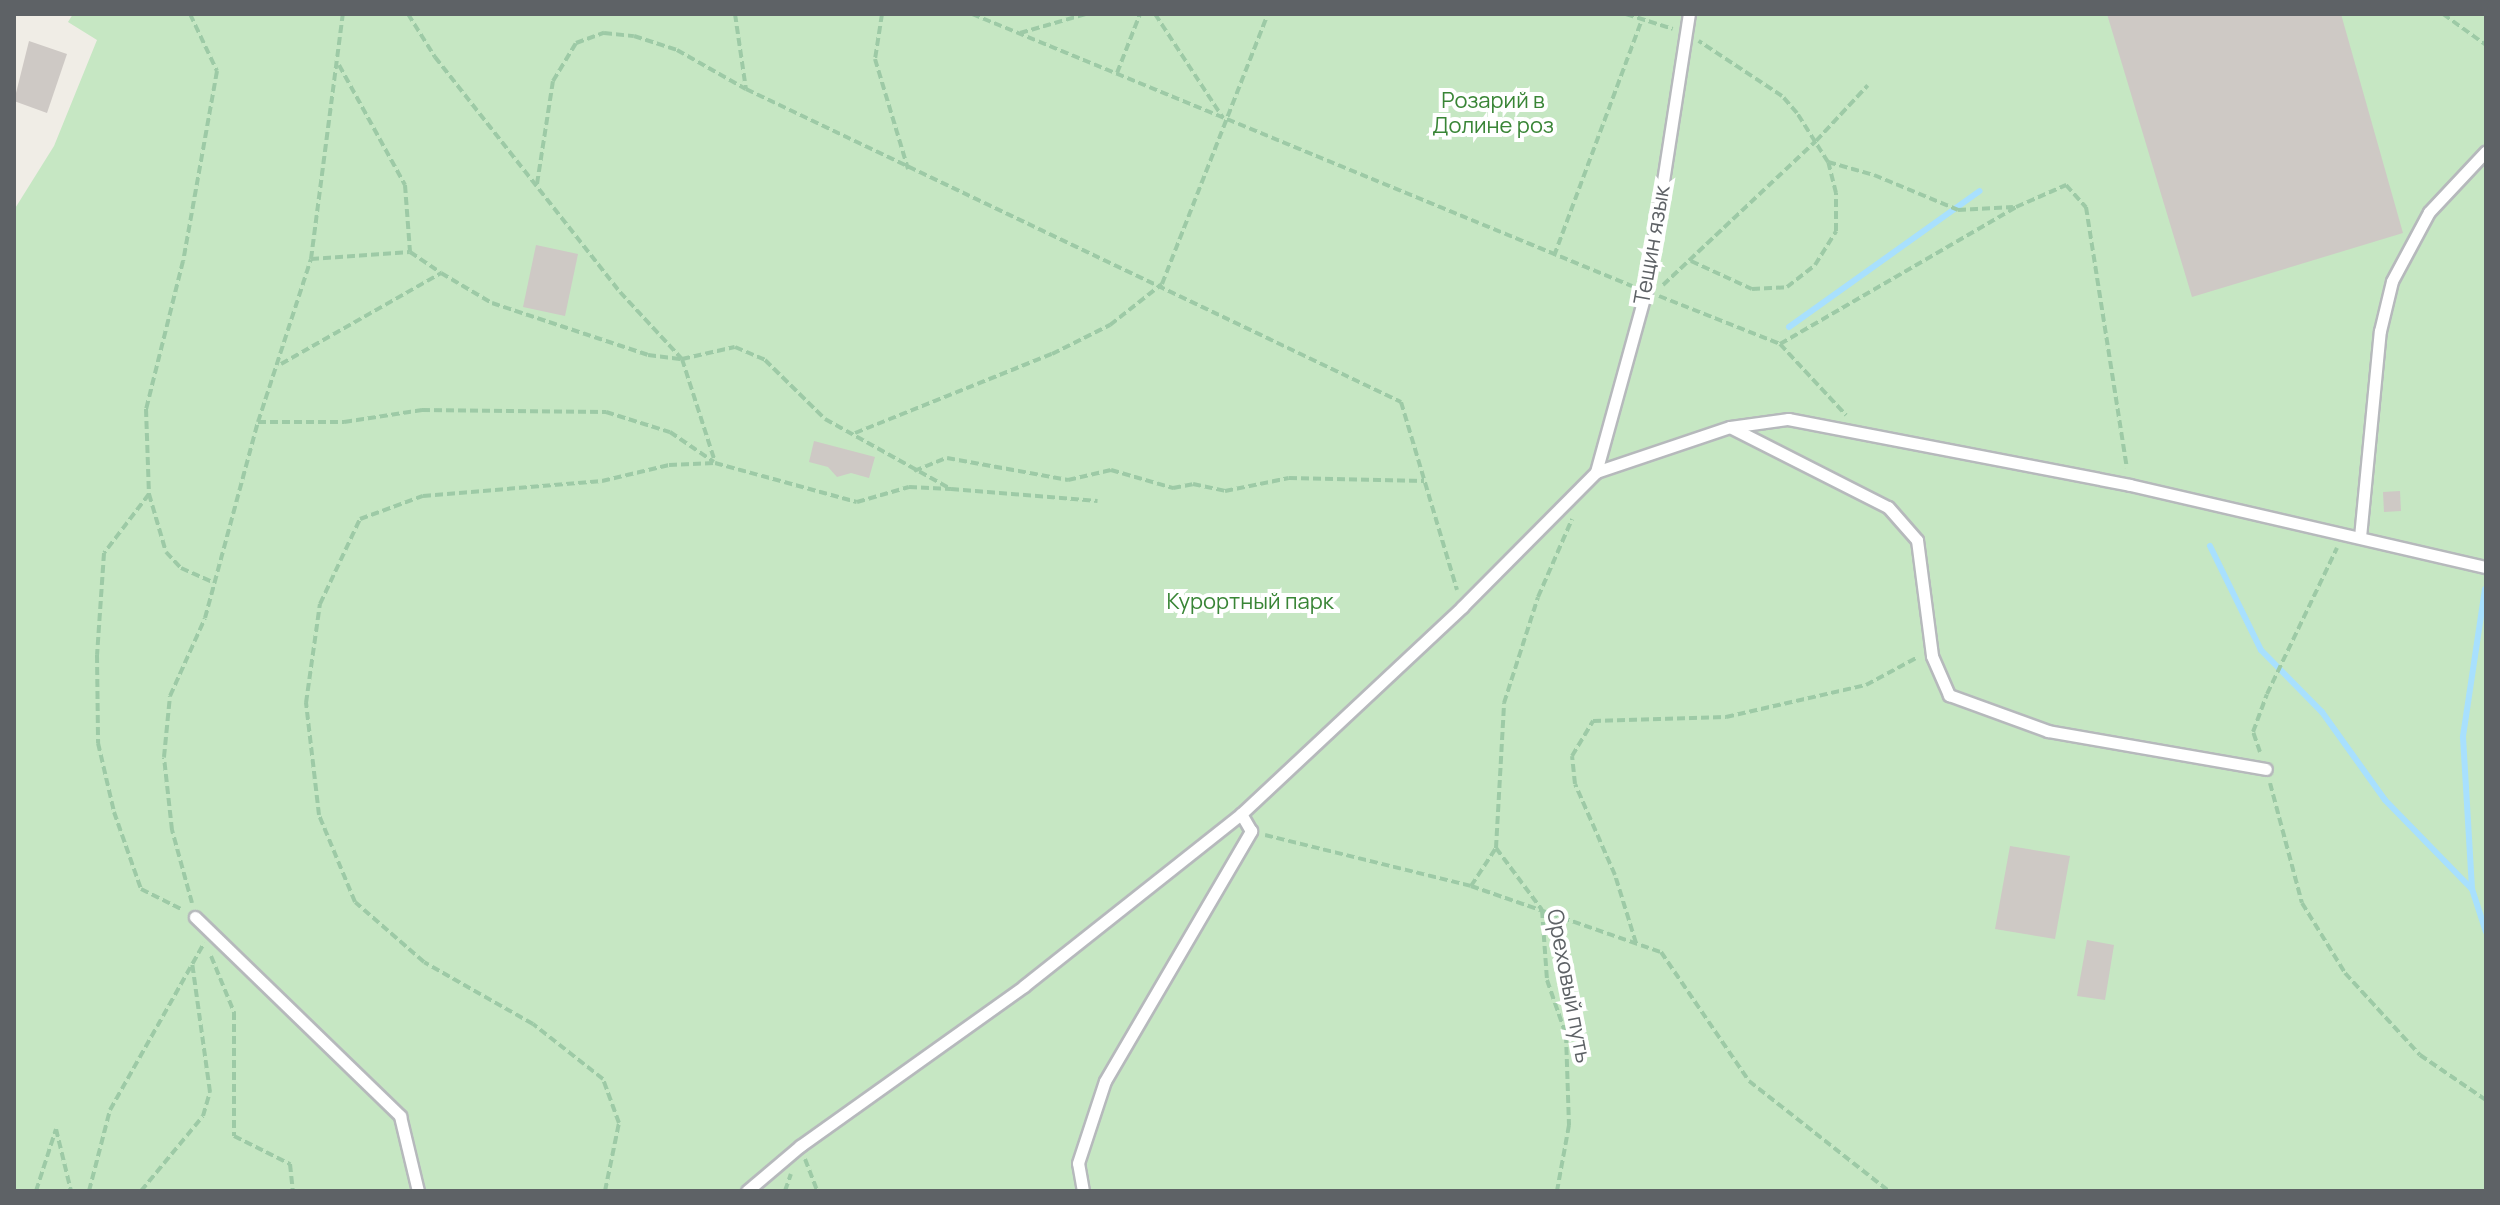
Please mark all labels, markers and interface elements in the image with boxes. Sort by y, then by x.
park label: Розарий в Долине роз [1432,87,1554,138]
street label: Тещин язык [1629,184,1675,306]
park label: Курортный парк [1166,589,1334,615]
street label: Ореховый путь [1541,907,1597,1065]

